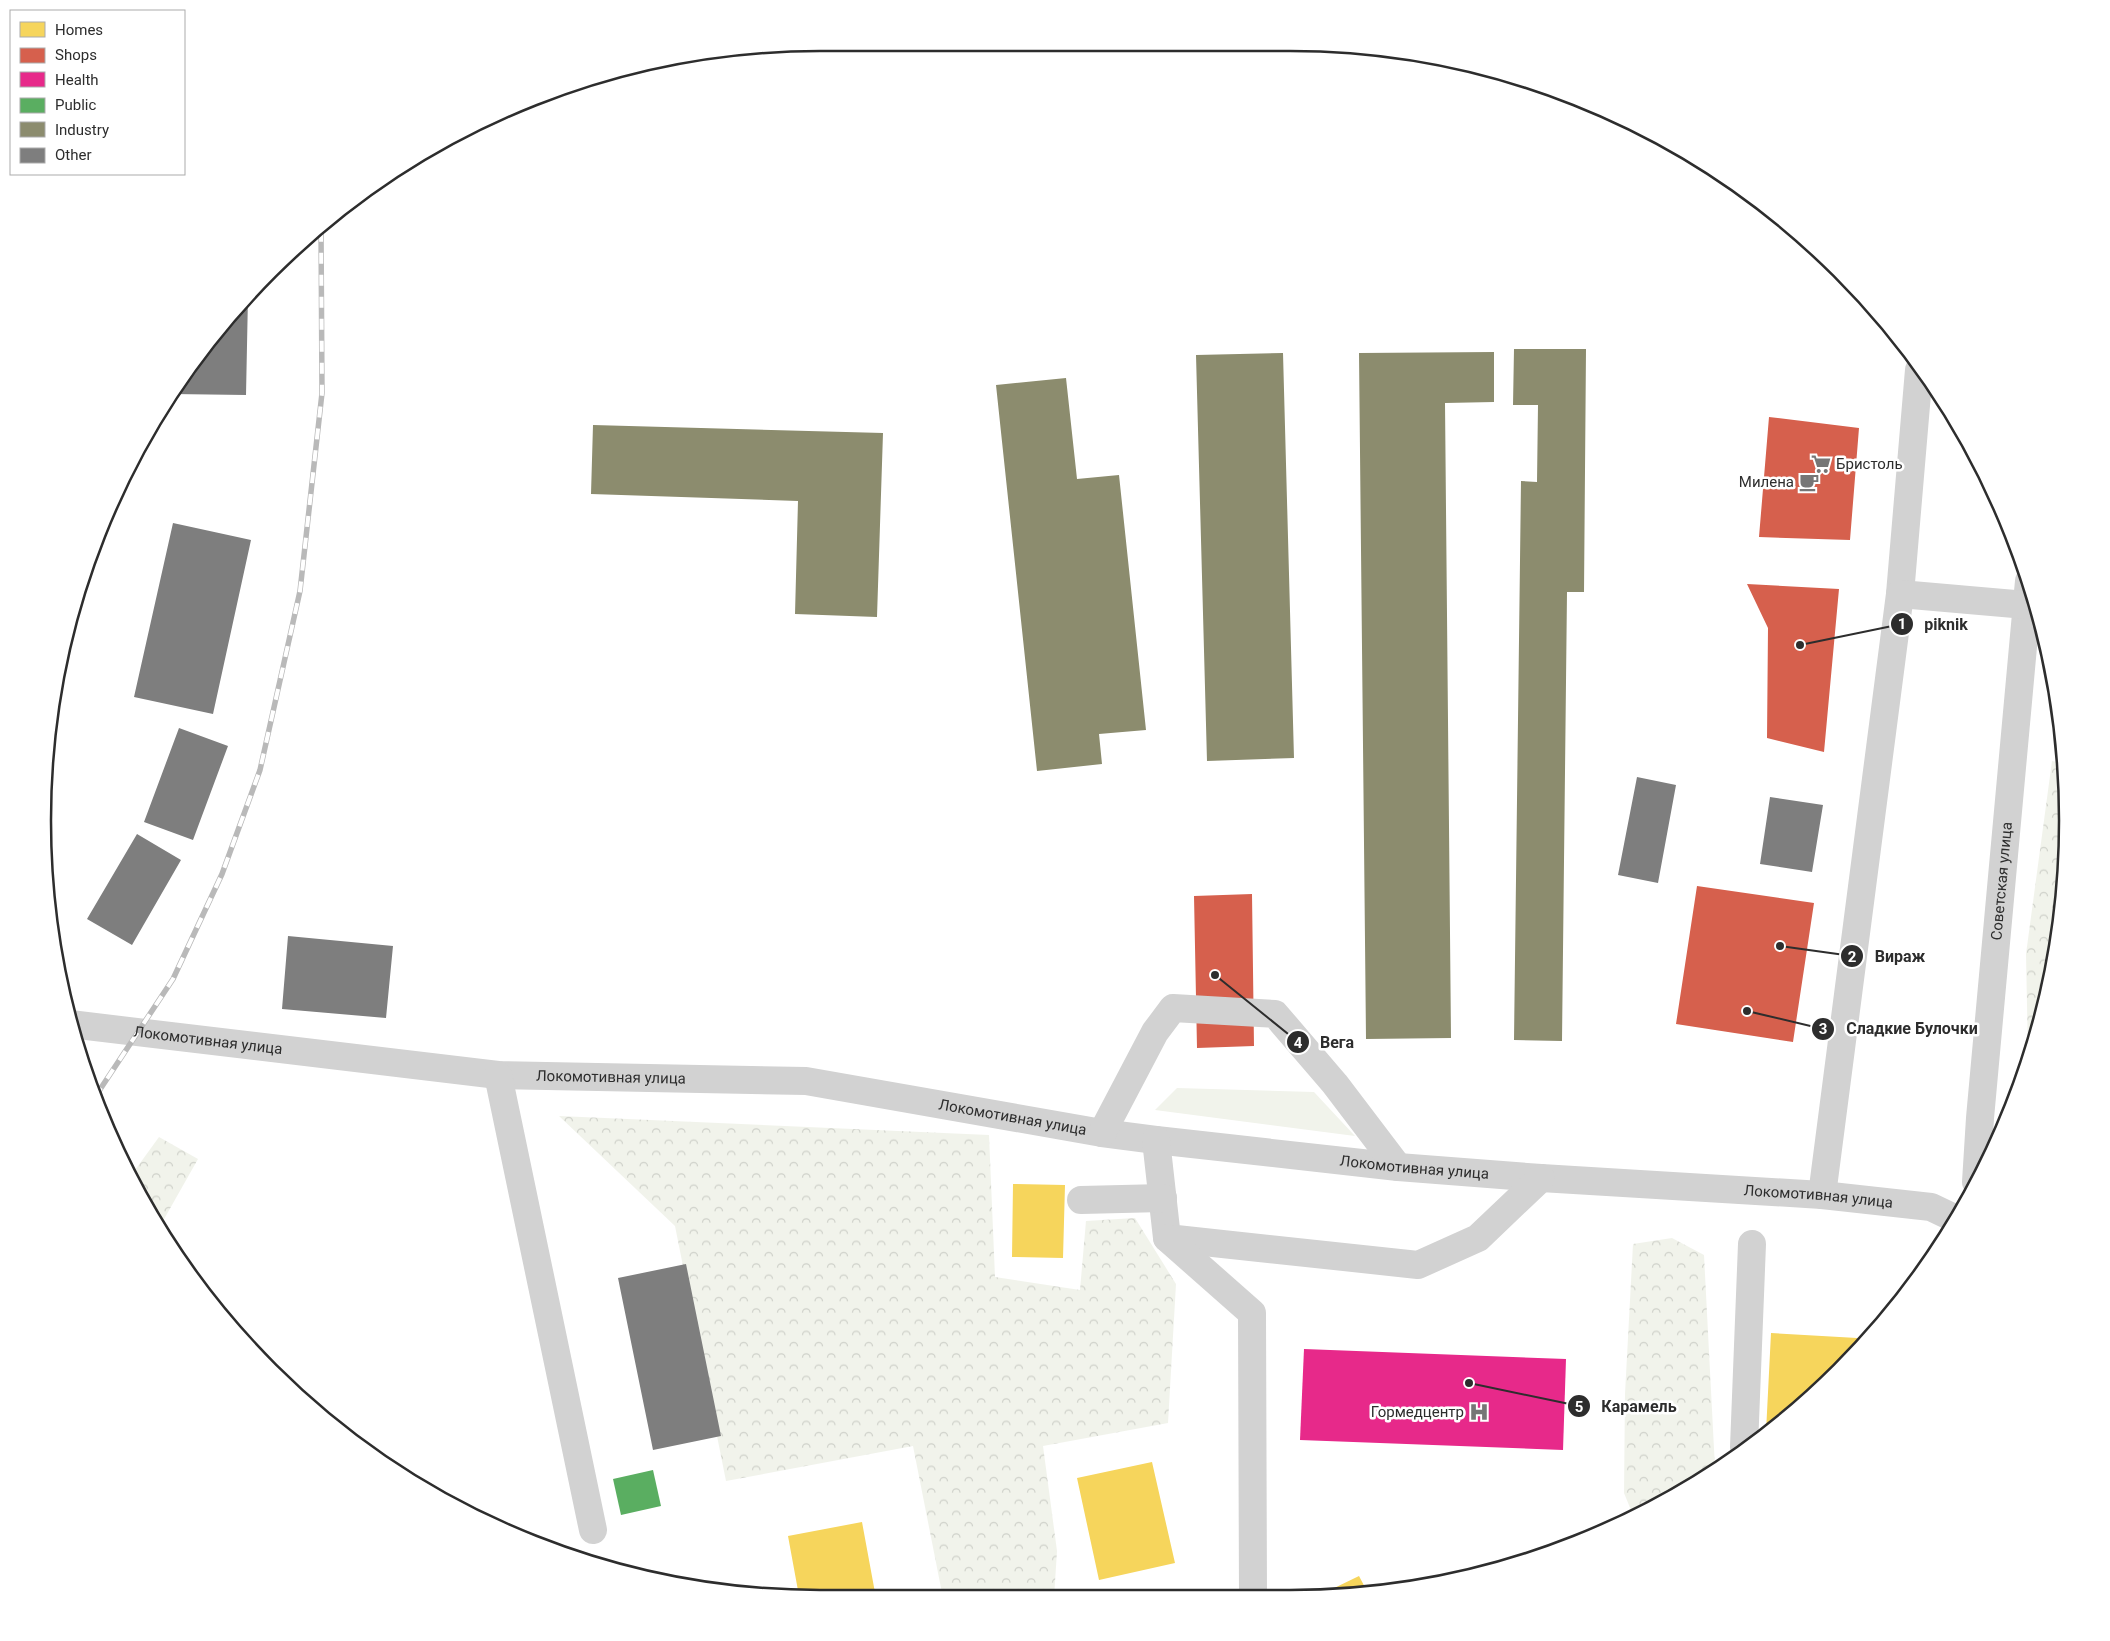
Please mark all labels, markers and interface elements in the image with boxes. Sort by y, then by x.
legend [10,10,185,175]
text: Homes [55,21,103,39]
text: Shops [55,46,97,64]
text: Health [55,71,99,89]
text: Public [55,96,96,114]
text: Industry [55,121,109,139]
text: Other [55,146,92,164]
supermarket icon: Бристоль [1810,453,1832,475]
place label: Бристоль [1836,455,1903,473]
cafe icon: Милена [1798,471,1820,493]
place label: Милена [1739,473,1794,491]
callout: piknik [1889,608,1978,639]
text: 1 [1898,615,1906,633]
text: piknik [1924,615,1968,634]
street label: Советская улица [1987,821,2016,941]
callout: Вираж [1840,941,1935,972]
text: Вираж [1875,947,1926,966]
text: 2 [1848,948,1857,966]
callout: Сладкие Булочки [1811,1013,1987,1044]
text: Сладкие Булочки [1846,1019,1978,1038]
text: 3 [1819,1020,1827,1038]
street label: Локомотивная улица [133,1023,283,1058]
callout: Вега [1285,1027,1364,1058]
text: Вега [1320,1033,1355,1052]
text: 4 [1294,1034,1303,1052]
street label: Локомотивная улица [536,1067,686,1088]
street label: Локомотивная улица [937,1096,1088,1139]
street label: Локомотивная улица [1339,1152,1490,1183]
street label: Локомотивная улица [1743,1181,1894,1212]
callout: Карамель [1566,1391,1686,1422]
text: Карамель [1601,1397,1677,1416]
text: 5 [1575,1398,1583,1416]
hospital icon: Гормедцентр [1468,1401,1490,1423]
place label: Гормедцентр [1371,1403,1464,1421]

